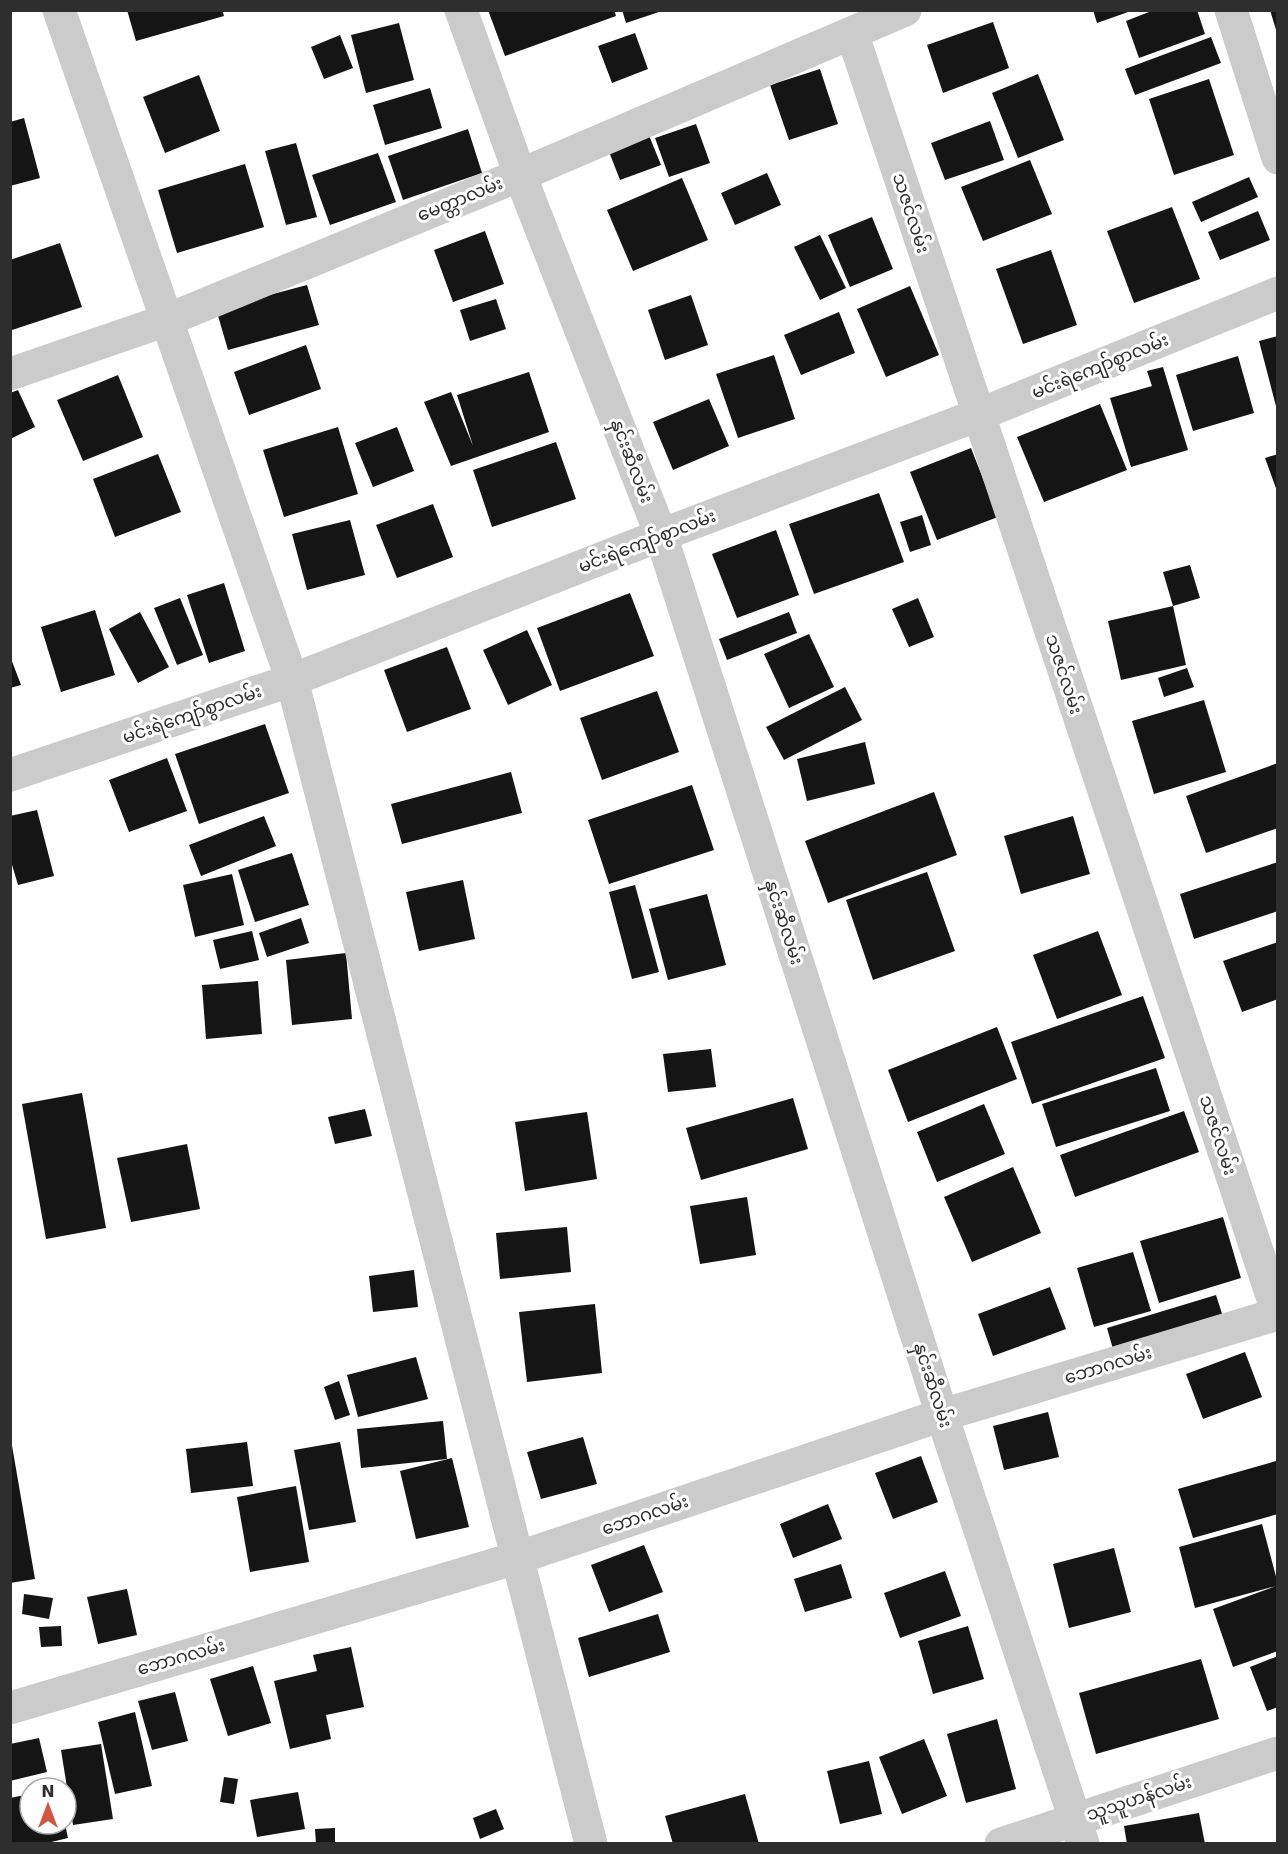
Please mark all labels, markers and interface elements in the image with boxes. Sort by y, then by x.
street label: မေတ္တာလမ်း [413,170,508,230]
street label: သဇင်လမ်း [889,170,936,256]
street label: မင်းရဲကျော်စွာလမ်း [1028,327,1173,407]
street label: နှင်းဆီလမ်း [602,415,661,508]
street label: မင်းရဲကျော်စွာလမ်း [574,503,720,581]
street label: သဇင်လမ်း [1042,631,1089,717]
street label: မင်းရဲကျော်စွာလမ်း [119,678,266,752]
street label: နှင်းဆီလမ်း [756,876,811,969]
street label: သဇင်လမ်း [1196,1092,1243,1178]
street label: နှင်းဆီလမ်း [905,1339,960,1432]
street label: ဘောဂလမ်း [1061,1339,1154,1388]
street label: ဘောဂလမ်း [598,1488,691,1539]
street label: ဘောဂလမ်း [134,1632,227,1679]
street label: သူသူဟန်လမ်း [1083,1769,1196,1829]
north arrow [18,1776,78,1836]
text: N [41,1782,55,1801]

